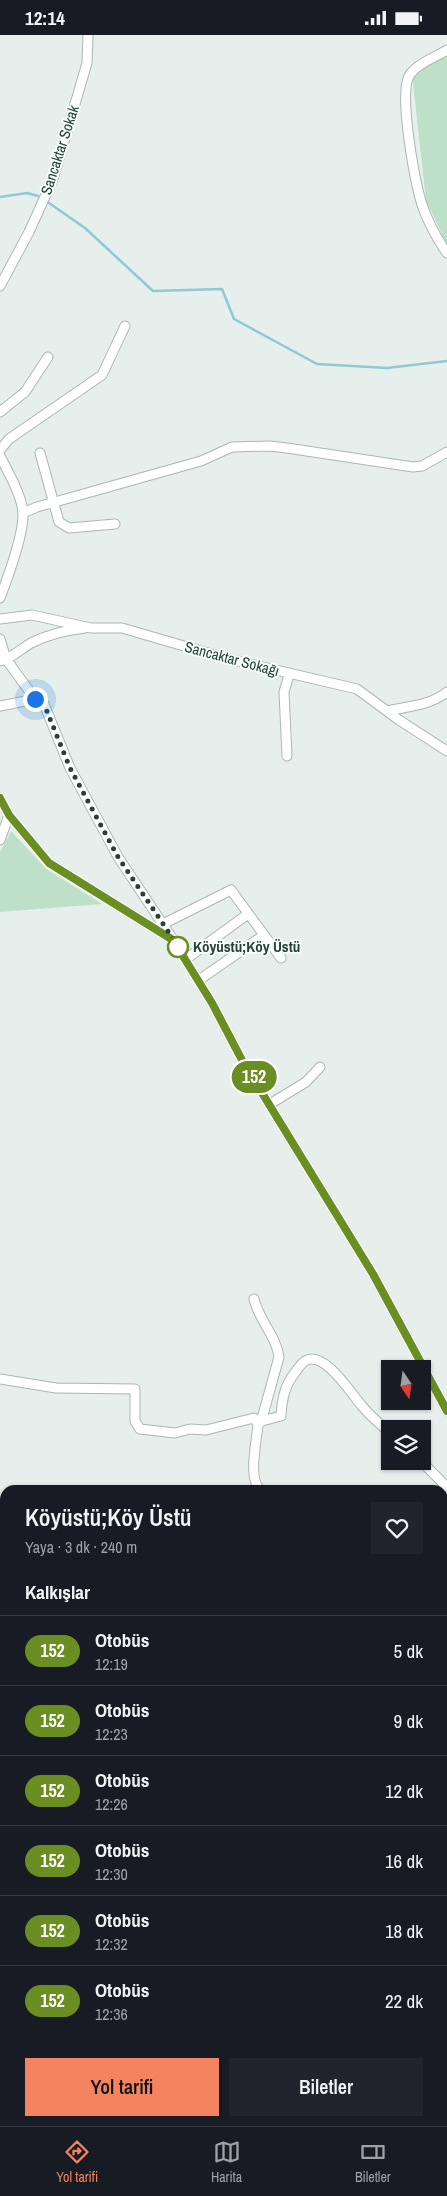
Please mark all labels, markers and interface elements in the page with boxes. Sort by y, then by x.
text: 12:14 [25,5,65,31]
street label: Sancaktar Sokak [35,102,84,197]
street label: Sancaktar Sokağı [183,636,282,681]
your location [23,687,48,712]
marker: Köyüstü;Köy Üstü [167,936,189,958]
place label: Köyüstü;Köy Üstü [193,936,300,957]
line badge: 152 [225,1061,283,1093]
text: 152 [242,1064,266,1089]
north arrow [381,1360,431,1410]
map controls [381,1360,431,1470]
button: layers [381,1420,431,1470]
text: Köyüstü;Köy Üstü [25,1501,192,1533]
button: heart [371,1502,423,1554]
text: Yaya · 3 dk · 240 m [25,1536,137,1558]
text: Kalkışlar [25,1579,90,1605]
text: Otobüs [95,1627,150,1653]
text: 152 [40,1638,65,1663]
text: 5 dk [394,1638,423,1664]
text: 12:19 [95,1653,128,1675]
text: Otobüs [95,1697,150,1723]
text: 152 [40,1708,65,1733]
text: 9 dk [394,1708,423,1734]
text: 12:23 [95,1723,128,1745]
text: Otobüs [95,1767,150,1793]
text: 152 [40,1778,65,1803]
text: 12 dk [385,1778,423,1804]
text: 12:26 [95,1793,128,1815]
text: Otobüs [95,1837,150,1863]
text: 152 [40,1848,65,1873]
text: 16 dk [385,1848,423,1874]
text: 12:30 [95,1863,128,1885]
text: Otobüs [95,1907,150,1933]
text: 152 [40,1918,65,1943]
text: 18 dk [385,1918,423,1944]
text: 12:32 [95,1933,128,1955]
text: Otobüs [95,1977,150,2003]
text: 152 [40,1988,65,2013]
text: 22 dk [385,1988,423,2014]
text: 12:36 [95,2003,128,2025]
button: Yol tarifi [25,2058,219,2116]
button: Biletler [229,2058,423,2116]
tab: Yol tarifi [56,2138,98,2186]
tab: Harita [211,2138,242,2186]
tab: Biletler [355,2138,391,2186]

